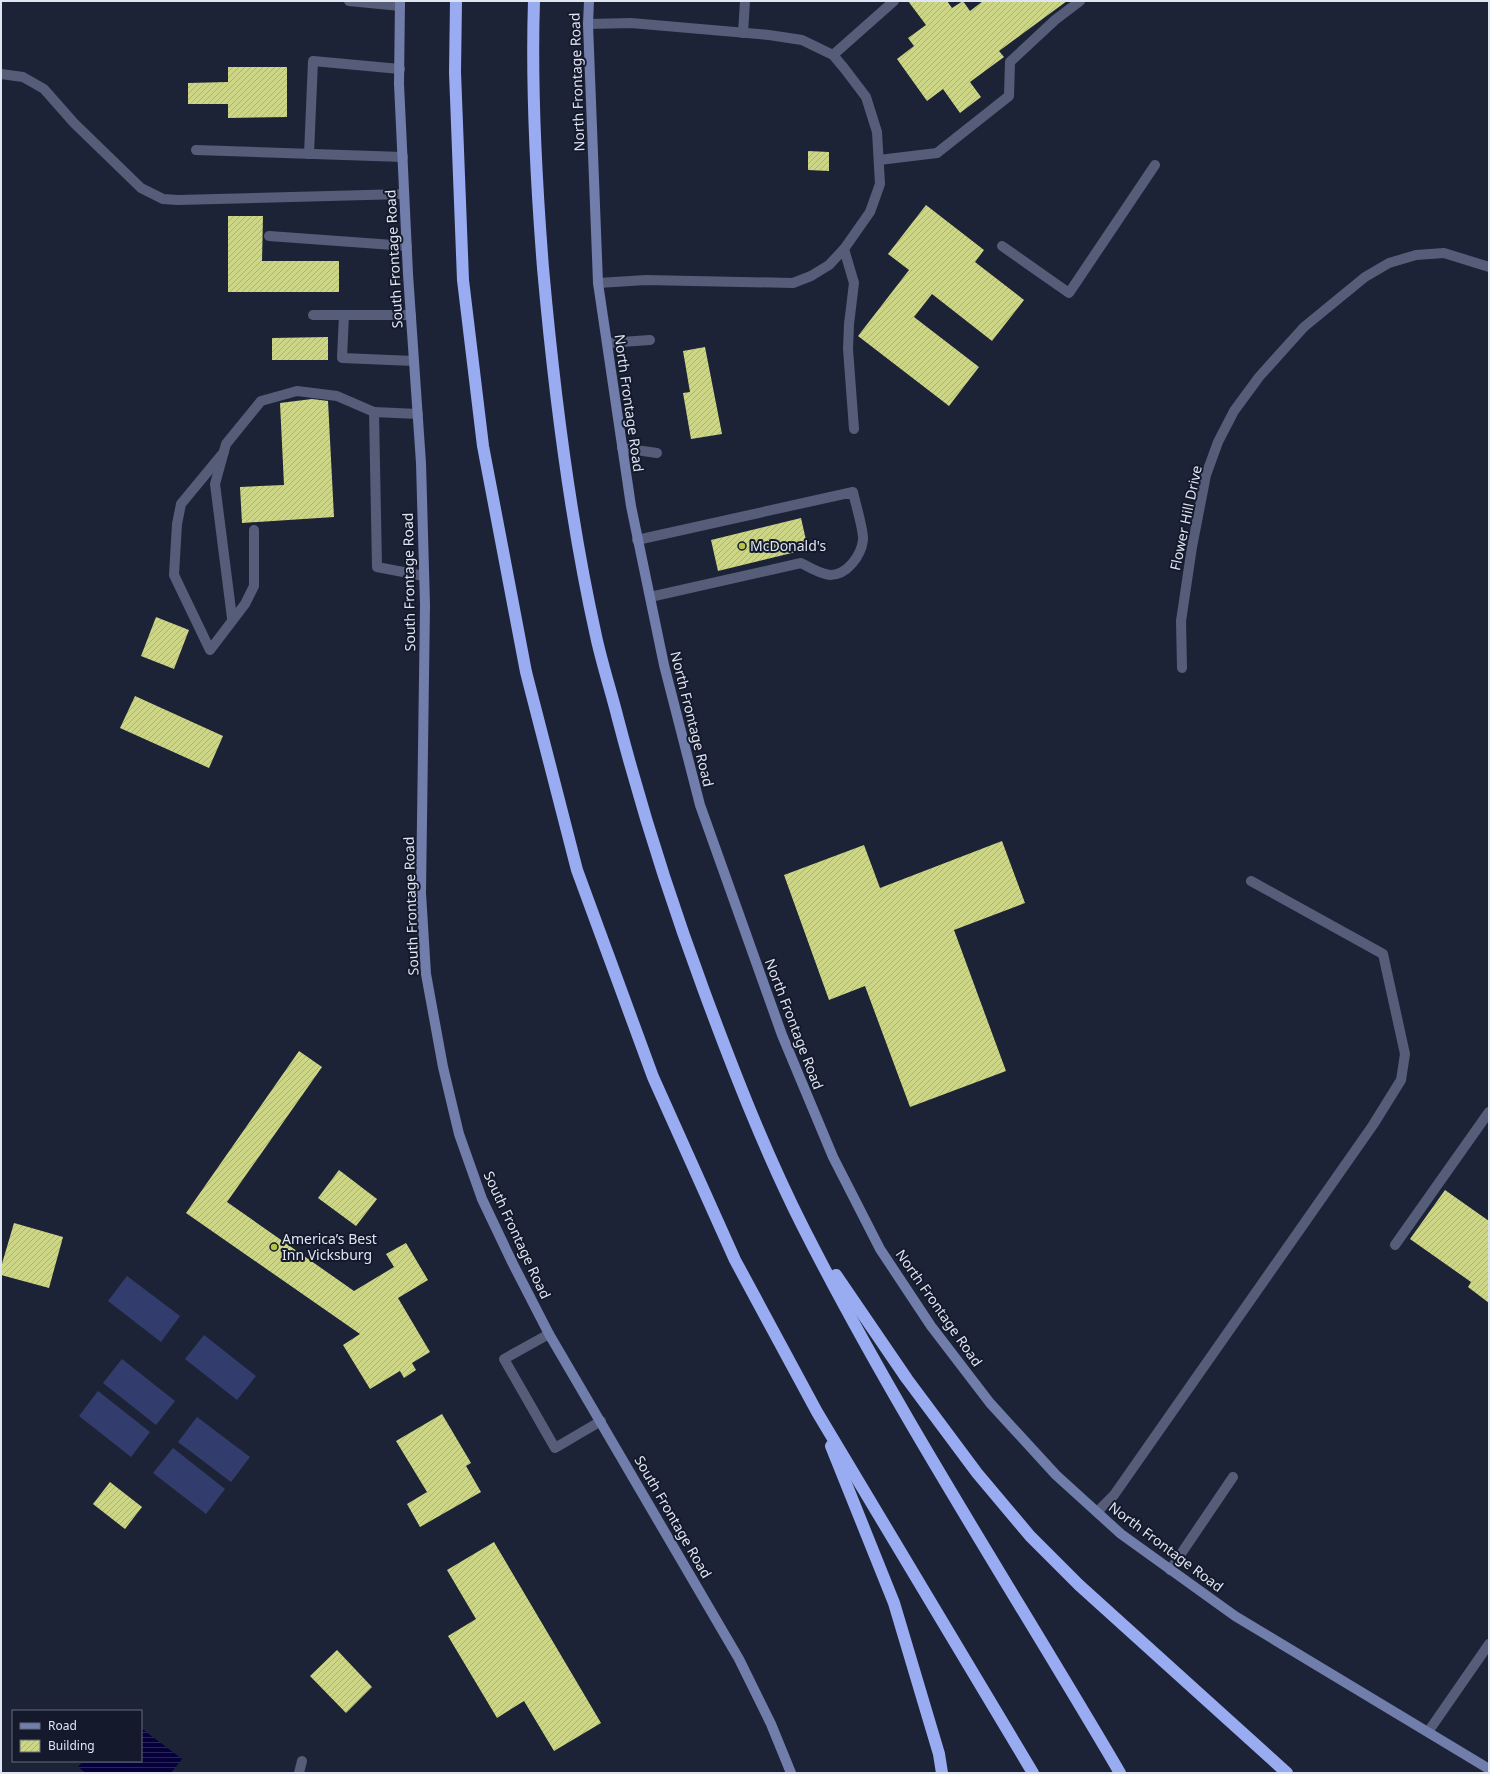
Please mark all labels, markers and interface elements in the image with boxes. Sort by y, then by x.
street label: North Frontage Road [565,12,588,152]
street label: South Frontage Road [380,189,407,329]
street label: North Frontage Road [610,333,649,473]
street label: Flower Hill Drive [1165,464,1206,572]
street label: South Frontage Road [398,512,419,652]
place label: McDonald's [750,536,827,555]
marker: McDonald's [737,541,747,551]
street label: North Frontage Road [666,649,718,789]
street label: South Frontage Road [399,836,422,976]
street label: North Frontage Road [761,956,828,1092]
street label: South Frontage Road [480,1168,555,1302]
place label: America’s Best Inn Vicksburg [282,1229,377,1264]
marker: America’s Best Inn Vicksburg [269,1242,279,1252]
street label: North Frontage Road [892,1245,987,1370]
street label: South Frontage Road [631,1452,716,1582]
street label: North Frontage Road [1105,1497,1227,1596]
legend [12,1710,142,1762]
text: Road [48,1717,77,1734]
text: Building [48,1737,95,1754]

